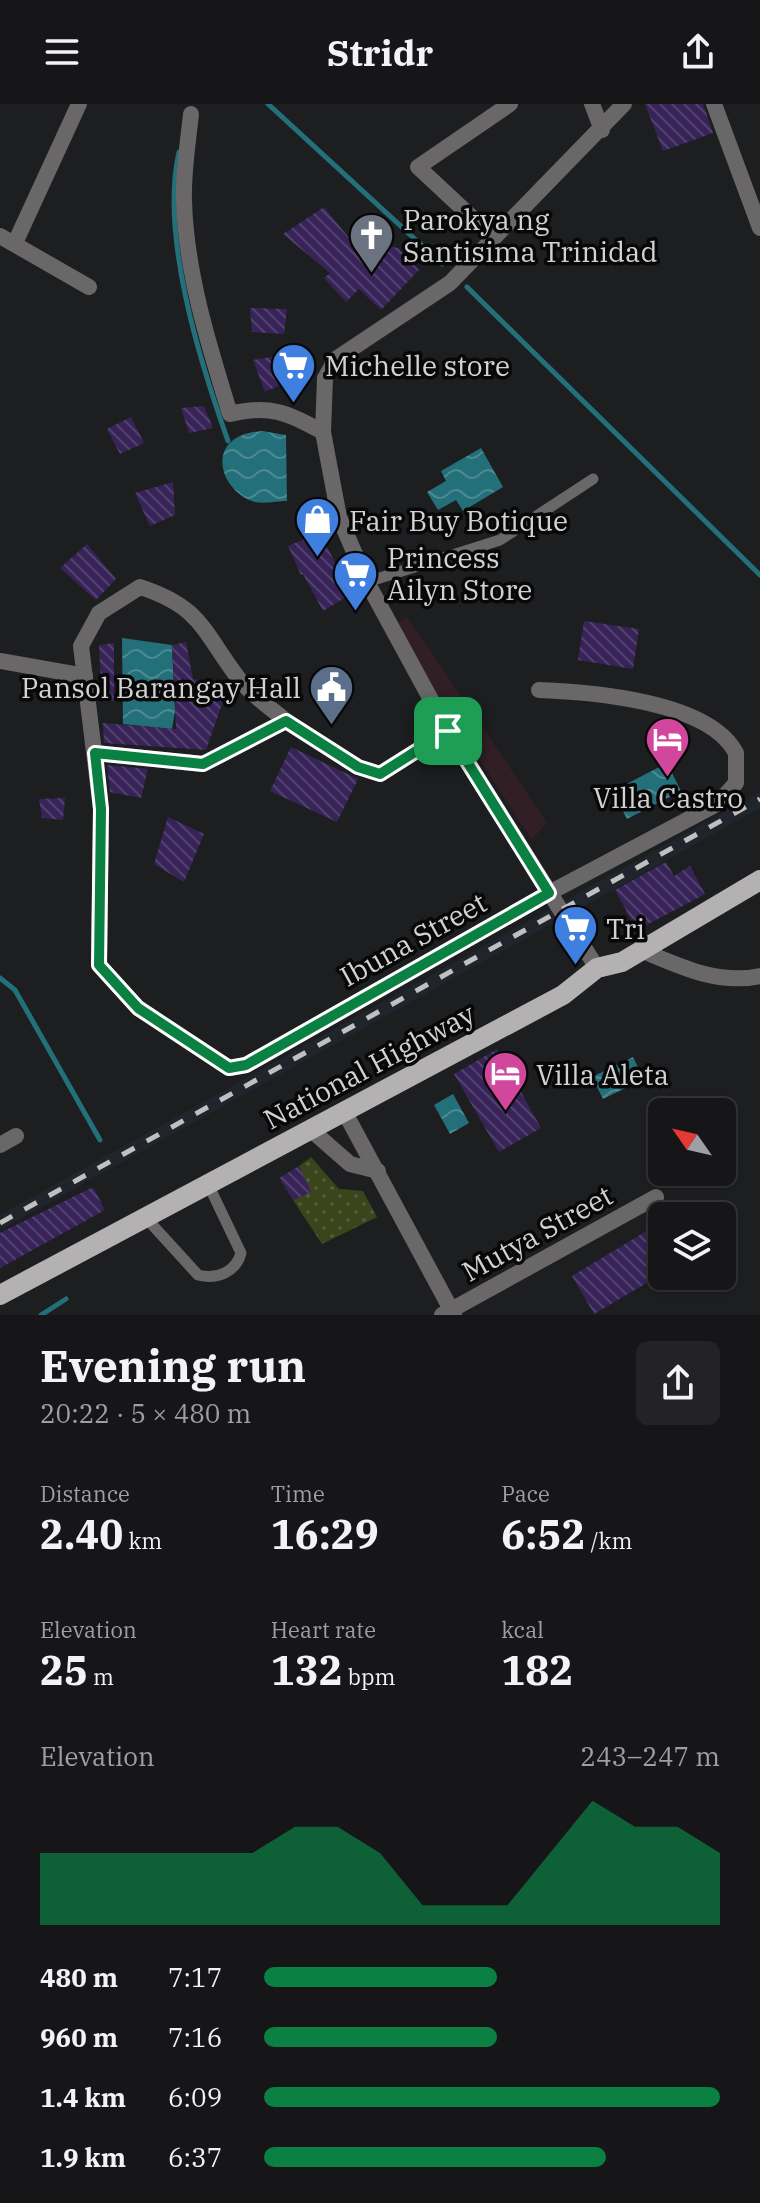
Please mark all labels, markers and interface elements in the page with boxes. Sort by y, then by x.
text: Stridr [327,29,433,76]
icon: menu [40,30,84,74]
icon: share [676,30,720,74]
place label: Parokya ng Santisima Trinidad [403,201,657,270]
church icon: Parokya ng Santisima Trinidad [348,211,396,274]
supermarket icon: Michelle store [270,341,318,404]
place label: Michelle store [325,347,510,384]
shop icon: Fair Buy Botique [294,496,342,559]
place label: Fair Buy Botique [349,502,568,539]
place label: Princess Ailyn Store [387,539,532,608]
supermarket icon: Princess Ailyn Store [332,549,380,612]
public building icon: Pansol Barangay Hall [308,663,356,726]
place label: Pansol Barangay Hall [21,669,301,706]
pin [414,697,482,765]
icon: arrive [426,709,470,753]
hotel icon: Villa Castro [644,716,692,779]
place label: Villa Castro [593,779,743,816]
street label: Ibuna Street [333,883,493,994]
supermarket icon: Tri [551,904,599,967]
place label: Tri [606,910,645,947]
street label: National Highway [257,995,481,1137]
hotel icon: Villa Aleta [481,1050,529,1113]
place label: Villa Aleta [536,1056,669,1093]
north arrow [648,1098,736,1186]
map controls [648,1098,736,1290]
street label: Mutya Street [455,1176,619,1290]
button: layers [648,1202,736,1290]
text: Evening run [40,1337,306,1394]
button: share [636,1341,720,1425]
text: 20:22 · 5 × 480 m [40,1396,251,1430]
text: Distance [40,1479,130,1508]
text: Time [271,1479,325,1508]
text: Pace [501,1479,550,1508]
text: 2.40 [40,1508,123,1560]
text: 16:29 [271,1508,379,1560]
text: 6:52 [501,1508,585,1560]
text: km [123,1526,162,1555]
text: /km [585,1526,632,1555]
text: Elevation [40,1615,137,1644]
text: Heart rate [271,1615,376,1644]
text: kcal [501,1615,544,1644]
text: 25 [40,1644,88,1696]
text: 132 [271,1644,343,1696]
text: 182 [501,1644,573,1696]
text: m [88,1662,114,1691]
text: bpm [343,1662,395,1691]
text: Elevation [40,1739,155,1773]
text: 243–247 m [580,1739,720,1773]
text: 480 m [40,1960,118,1994]
text: 7:17 [168,1960,222,1994]
text: 960 m [40,2020,118,2054]
text: 7:16 [168,2020,222,2054]
text: 1.4 km [40,2080,126,2114]
text: 6:09 [168,2080,222,2114]
text: 1.9 km [40,2140,126,2174]
text: 6:37 [168,2140,222,2174]

